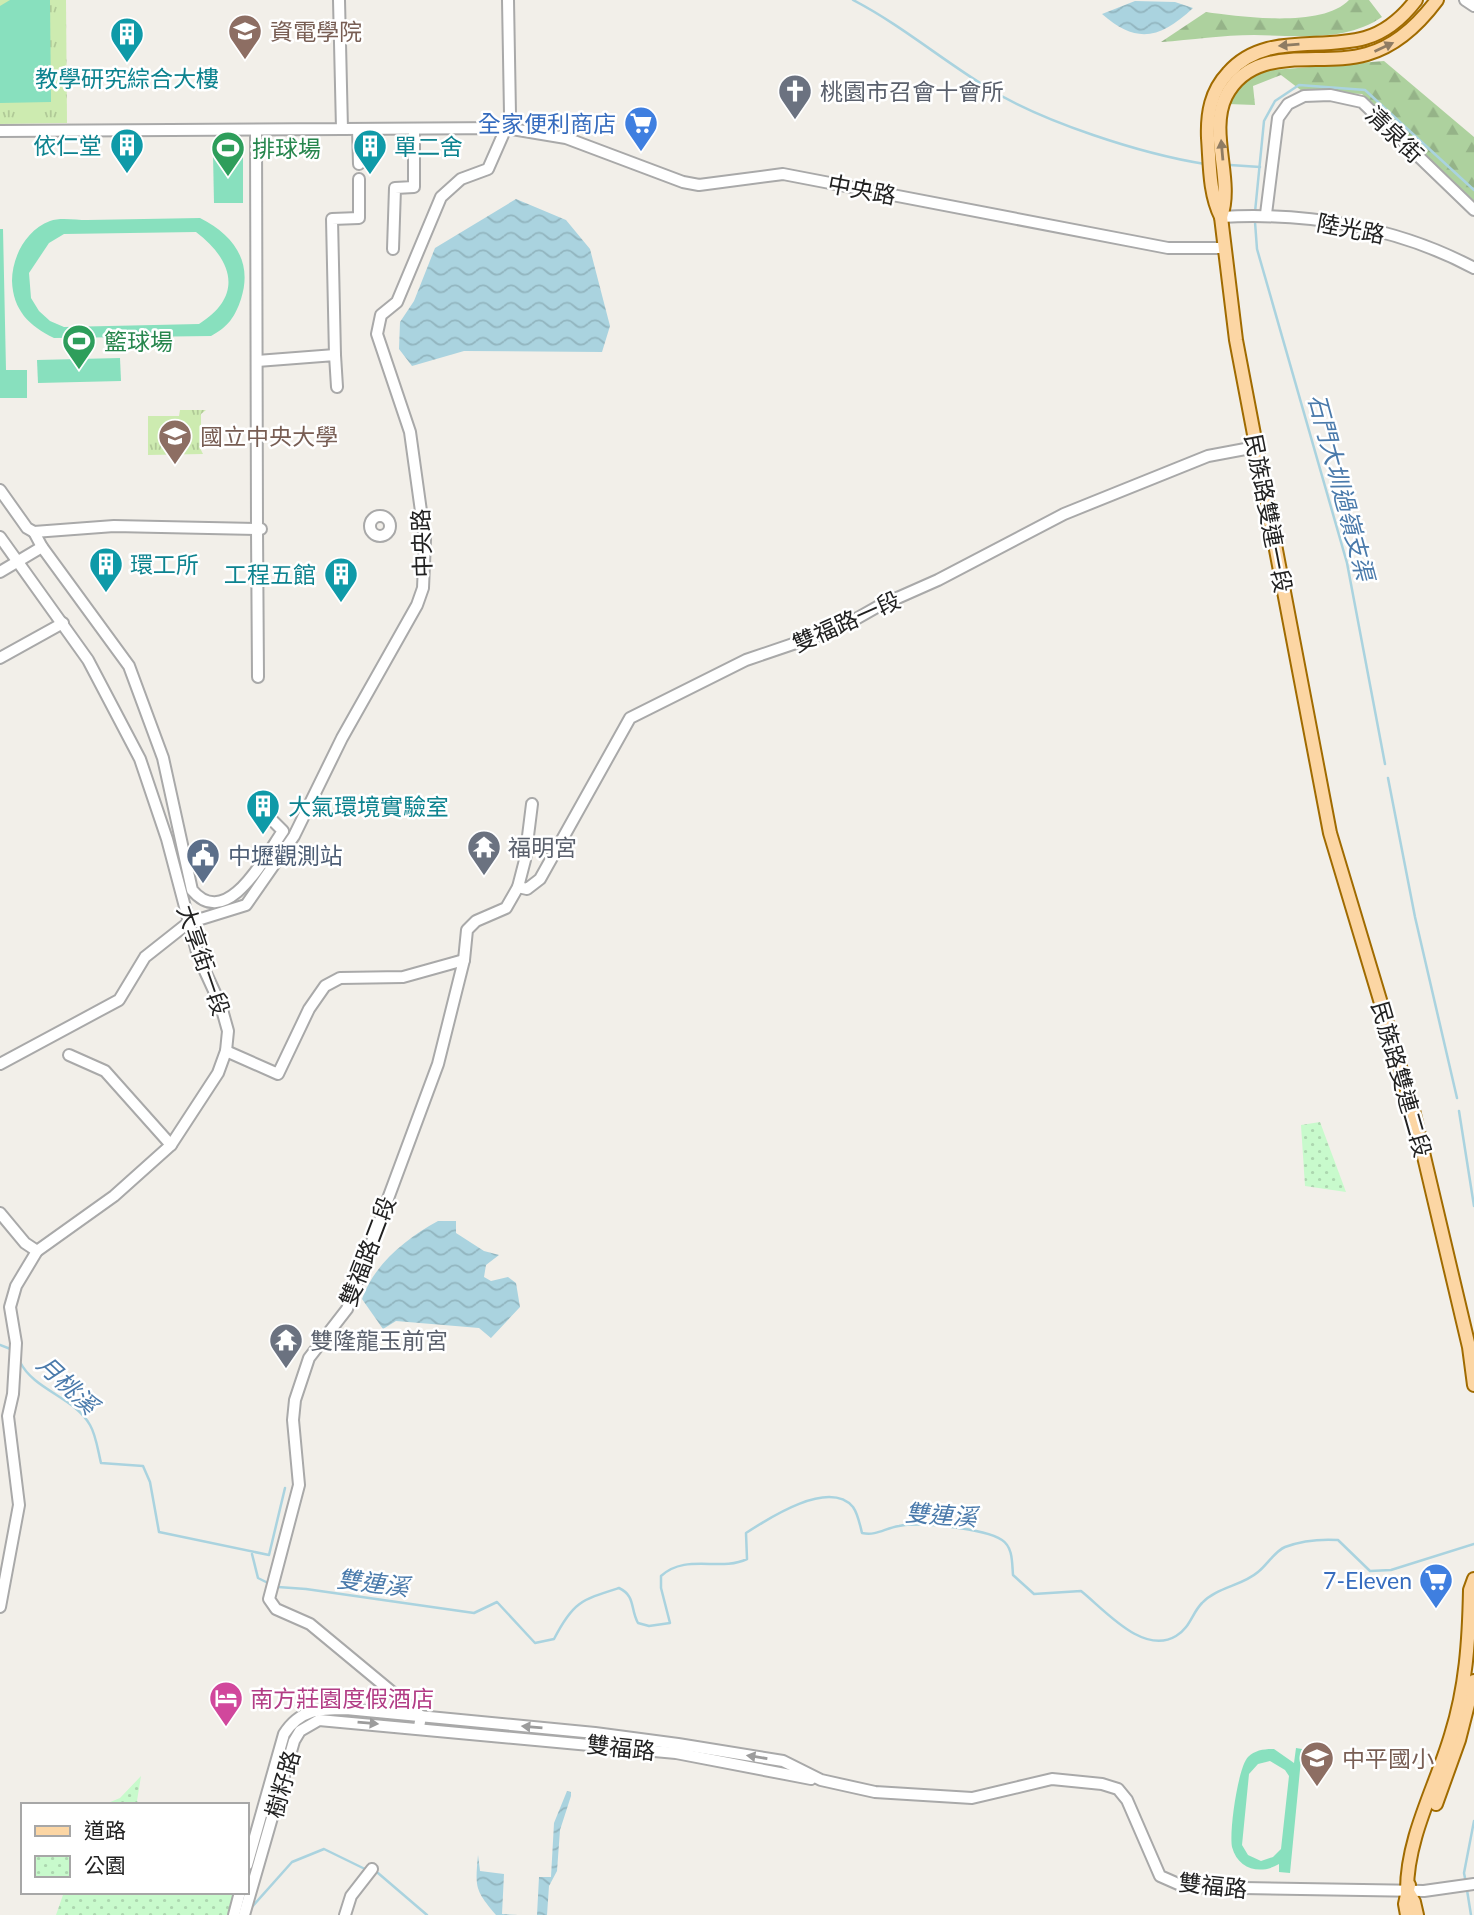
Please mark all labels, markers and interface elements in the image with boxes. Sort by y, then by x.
school or university icon: 資電學院 [226,12,264,61]
building icon: 教學研究綜合大樓 [108,15,146,64]
place label: 資電學院 [270,17,362,45]
one-way arrow [1277,40,1299,51]
one-way arrow [1374,41,1394,53]
place label: 教學研究綜合大樓 [35,64,219,92]
church icon: 桃園市召會十會所 [776,72,814,121]
place label: 桃園市召會十會所 [820,77,1004,105]
street label: 清泉街 [1360,100,1430,168]
supermarket icon: 全家便利商店 [622,104,660,153]
place label: 全家便利商店 [478,109,616,137]
building icon: 依仁堂 [108,126,146,175]
building icon: 單二舍 [351,127,389,176]
sports icon: 排球場 [209,129,247,178]
place label: 依仁堂 [33,131,102,159]
place label: 單二舍 [394,132,463,160]
place label: 排球場 [252,134,321,162]
one-way arrow [1216,138,1227,160]
street label: 中央路 [825,169,899,209]
street label: 陸光路 [1314,208,1388,248]
sports icon: 籃球場 [60,322,98,371]
place label: 籃球場 [104,327,173,355]
water label: 石門大圳過嶺支渠 [1303,391,1382,586]
school or university icon: 國立中央大學 [156,417,194,466]
place label: 國立中央大學 [200,422,338,450]
street label: 民族路雙連一段 [1240,431,1298,595]
street label: 中央路 [406,508,436,578]
building icon: 環工所 [87,545,125,594]
place label: 環工所 [130,550,199,578]
building icon: 工程五館 [322,555,360,604]
place label: 工程五館 [224,560,316,588]
street label: 雙福路一段 [788,585,904,657]
building icon: 大氣環境實驗室 [244,787,282,836]
place label: 大氣環境實驗室 [288,792,449,820]
temple icon: 福明宮 [465,828,503,877]
place label: 福明宮 [508,833,577,861]
public building icon: 中壢觀測站 [184,836,222,885]
place label: 中壢觀測站 [228,841,343,869]
street label: 大享街一段 [172,901,236,1019]
street label: 民族路雙連二段 [1366,998,1438,1160]
street label: 雙福路二段 [333,1192,401,1310]
temple icon: 雙隆龍玉前宮 [267,1321,305,1370]
place label: 雙隆龍玉前宮 [310,1326,448,1354]
water label: 月桃溪 [32,1349,106,1421]
water label: 雙連溪 [904,1497,981,1531]
supermarket icon: 7-Eleven [1417,1561,1455,1610]
water label: 雙連溪 [336,1563,413,1601]
place label: 7-Eleven [1323,1566,1412,1594]
hotel icon: 南方莊園度假酒店 [207,1679,245,1728]
place label: 南方莊園度假酒店 [250,1684,434,1712]
one-way arrow [357,1717,379,1728]
one-way arrow [521,1721,543,1732]
street label: 雙福路 [585,1729,657,1765]
school or university icon: 中平國小 [1298,1739,1336,1788]
place label: 中平國小 [1342,1744,1434,1772]
street label: 樹籽路 [259,1747,305,1821]
one-way arrow [746,1751,768,1762]
legend [21,1803,248,1894]
text: 道路 [84,1817,126,1842]
text: 公園 [84,1852,126,1877]
street label: 雙福路 [1177,1867,1249,1903]

